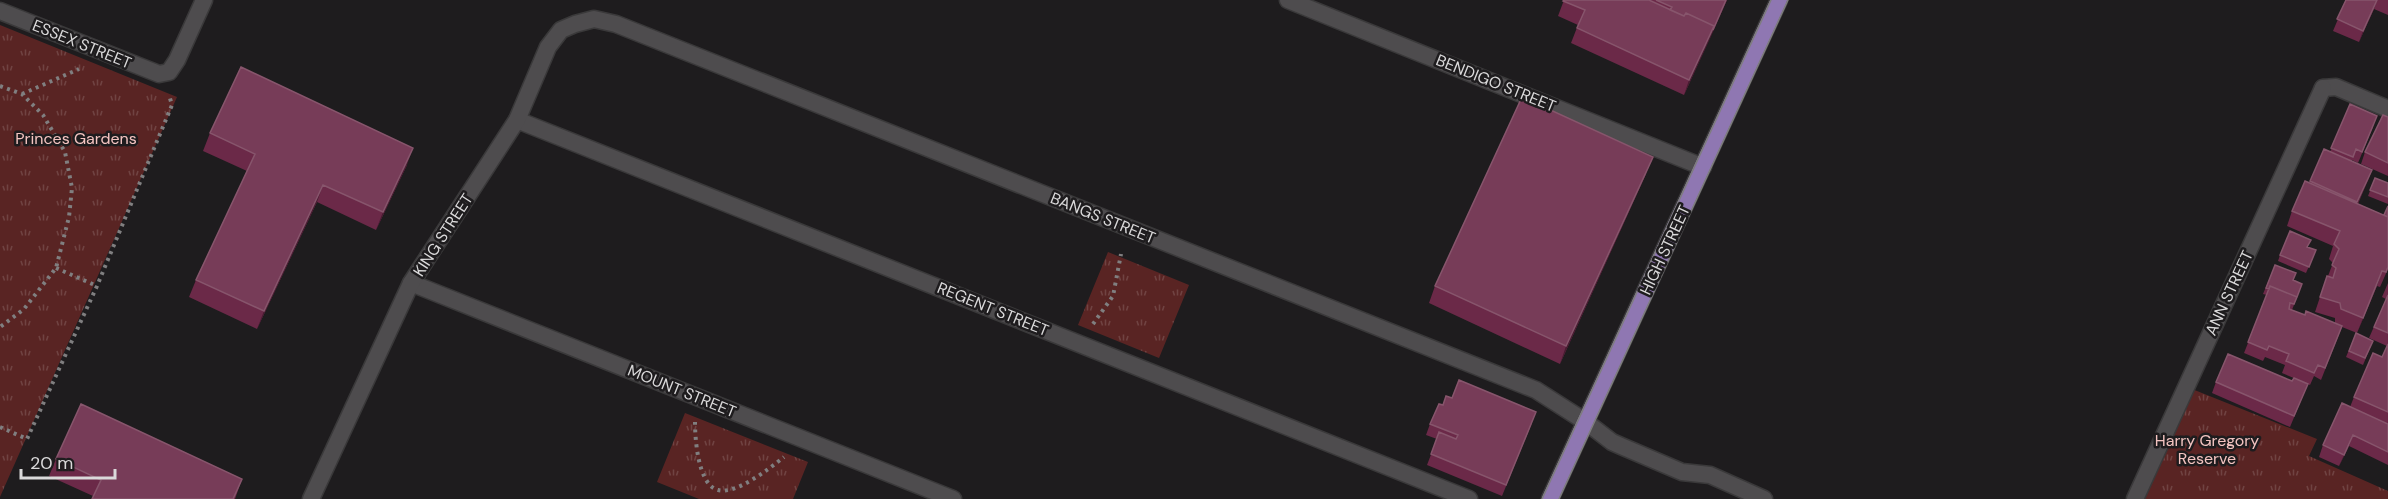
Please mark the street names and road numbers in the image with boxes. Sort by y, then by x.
street label: ESSEX STREET [29,15,135,73]
street label: BENDIGO STREET [1433,49,1559,117]
street label: BANGS STREET [1047,187,1159,249]
street label: KING STREET [408,189,478,281]
street label: HIGH STREET [1635,202,1695,298]
street label: ANN STREET [2200,247,2258,339]
street label: REGENT STREET [934,277,1052,341]
street label: MOUNT STREET [625,360,739,422]

